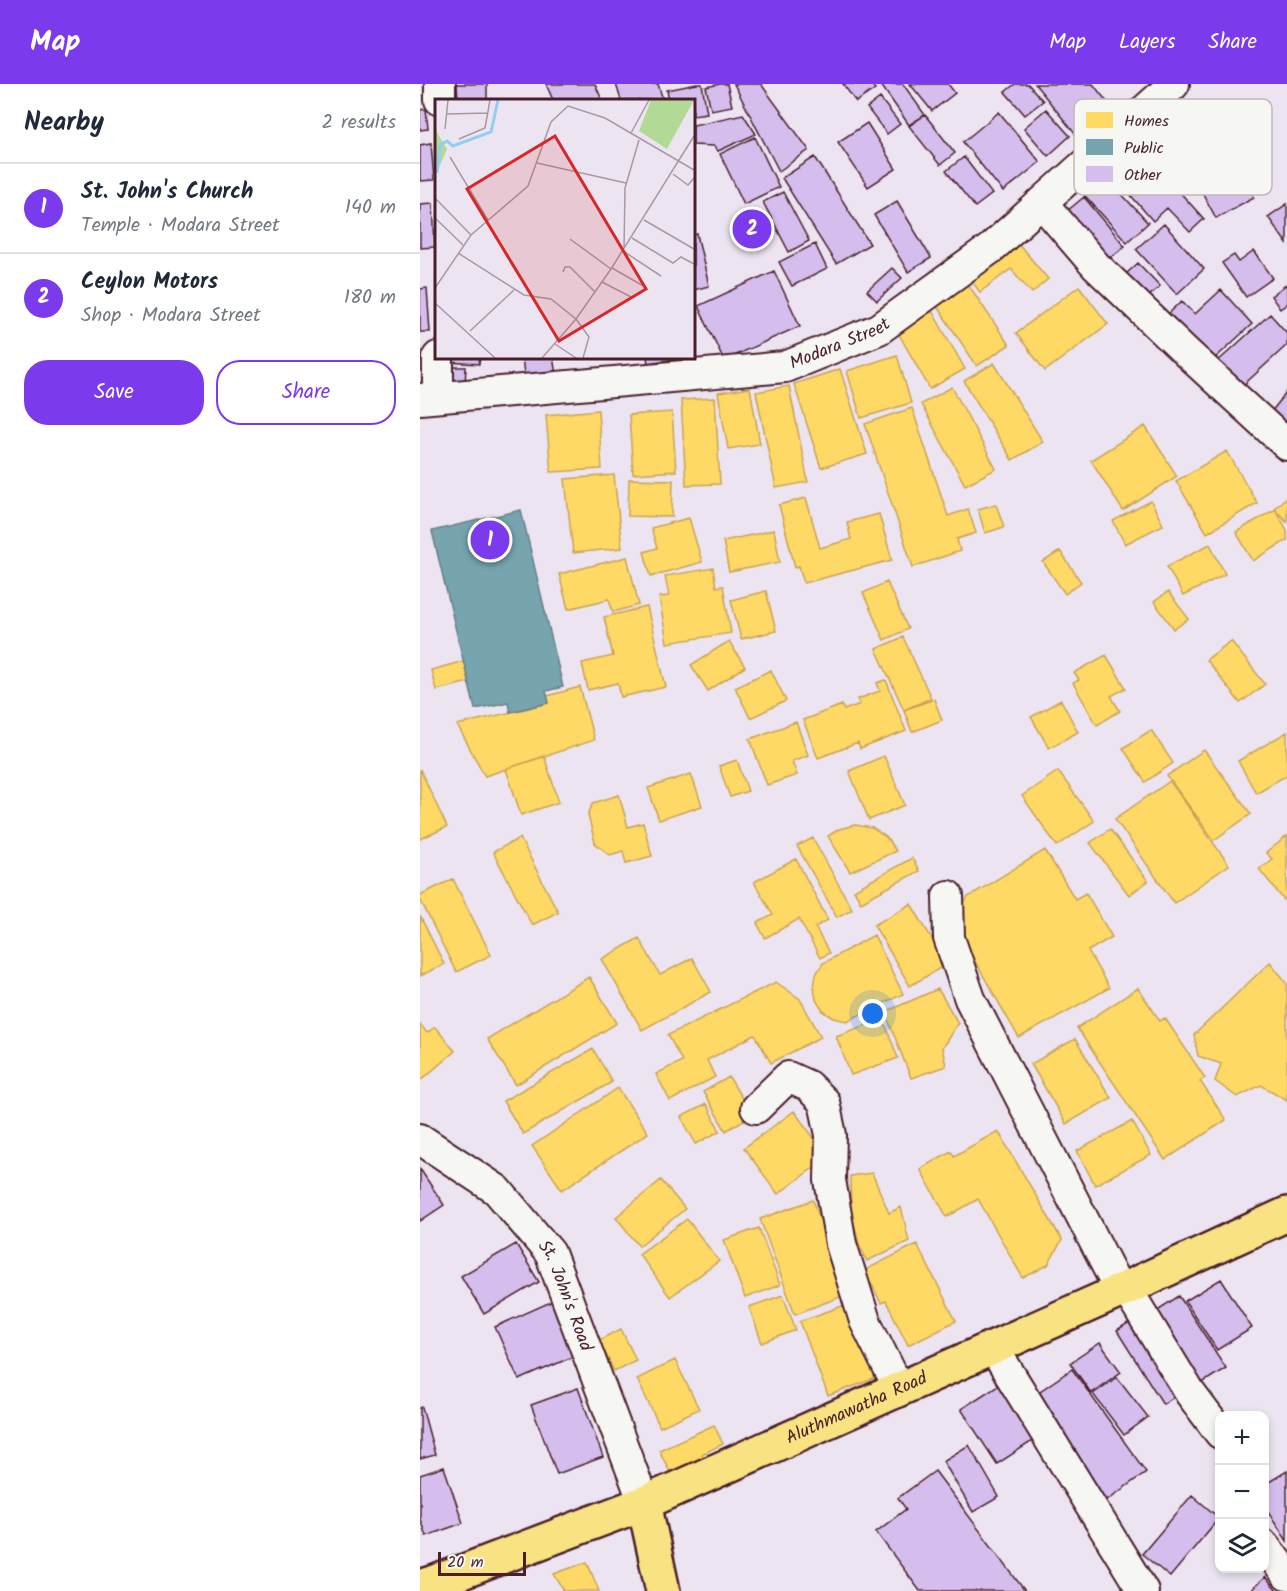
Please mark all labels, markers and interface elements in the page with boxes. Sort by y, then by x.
text: Map [30,20,81,65]
text: Map [1049,26,1086,59]
text: Layers [1119,26,1175,59]
text: Share [1208,26,1257,59]
inset map [435,99,694,358]
legend [1074,99,1272,195]
text: Nearby [24,102,104,144]
text: 2 results [321,107,396,139]
text: Homes [1124,109,1169,134]
text: Public [1124,136,1164,161]
text: Other [1124,163,1163,188]
text: St. John's Church [81,175,253,210]
text: 1 [40,192,47,224]
text: 140 m [345,192,396,224]
pin: 2 [732,206,772,252]
text: Temple · Modara Street [81,210,280,242]
text: Ceylon Motors [81,265,218,300]
text: 2 [38,282,49,314]
text: 180 m [344,282,396,314]
text: Shop · Modara Street [81,300,261,332]
street label: Modara Street [785,310,898,378]
button: Save [24,360,204,425]
button: Share [216,360,396,425]
pin: 1 [470,518,510,562]
your location [858,999,887,1028]
street label: St. John's Road [530,1233,601,1356]
street label: Aluthmawatha Road [781,1364,933,1453]
map controls [1215,1411,1269,1573]
button: + [1215,1411,1269,1465]
button: − [1215,1465,1269,1519]
button: layers [1215,1519,1269,1573]
scale bar [438,1549,526,1576]
text: 20 m [447,1550,483,1575]

